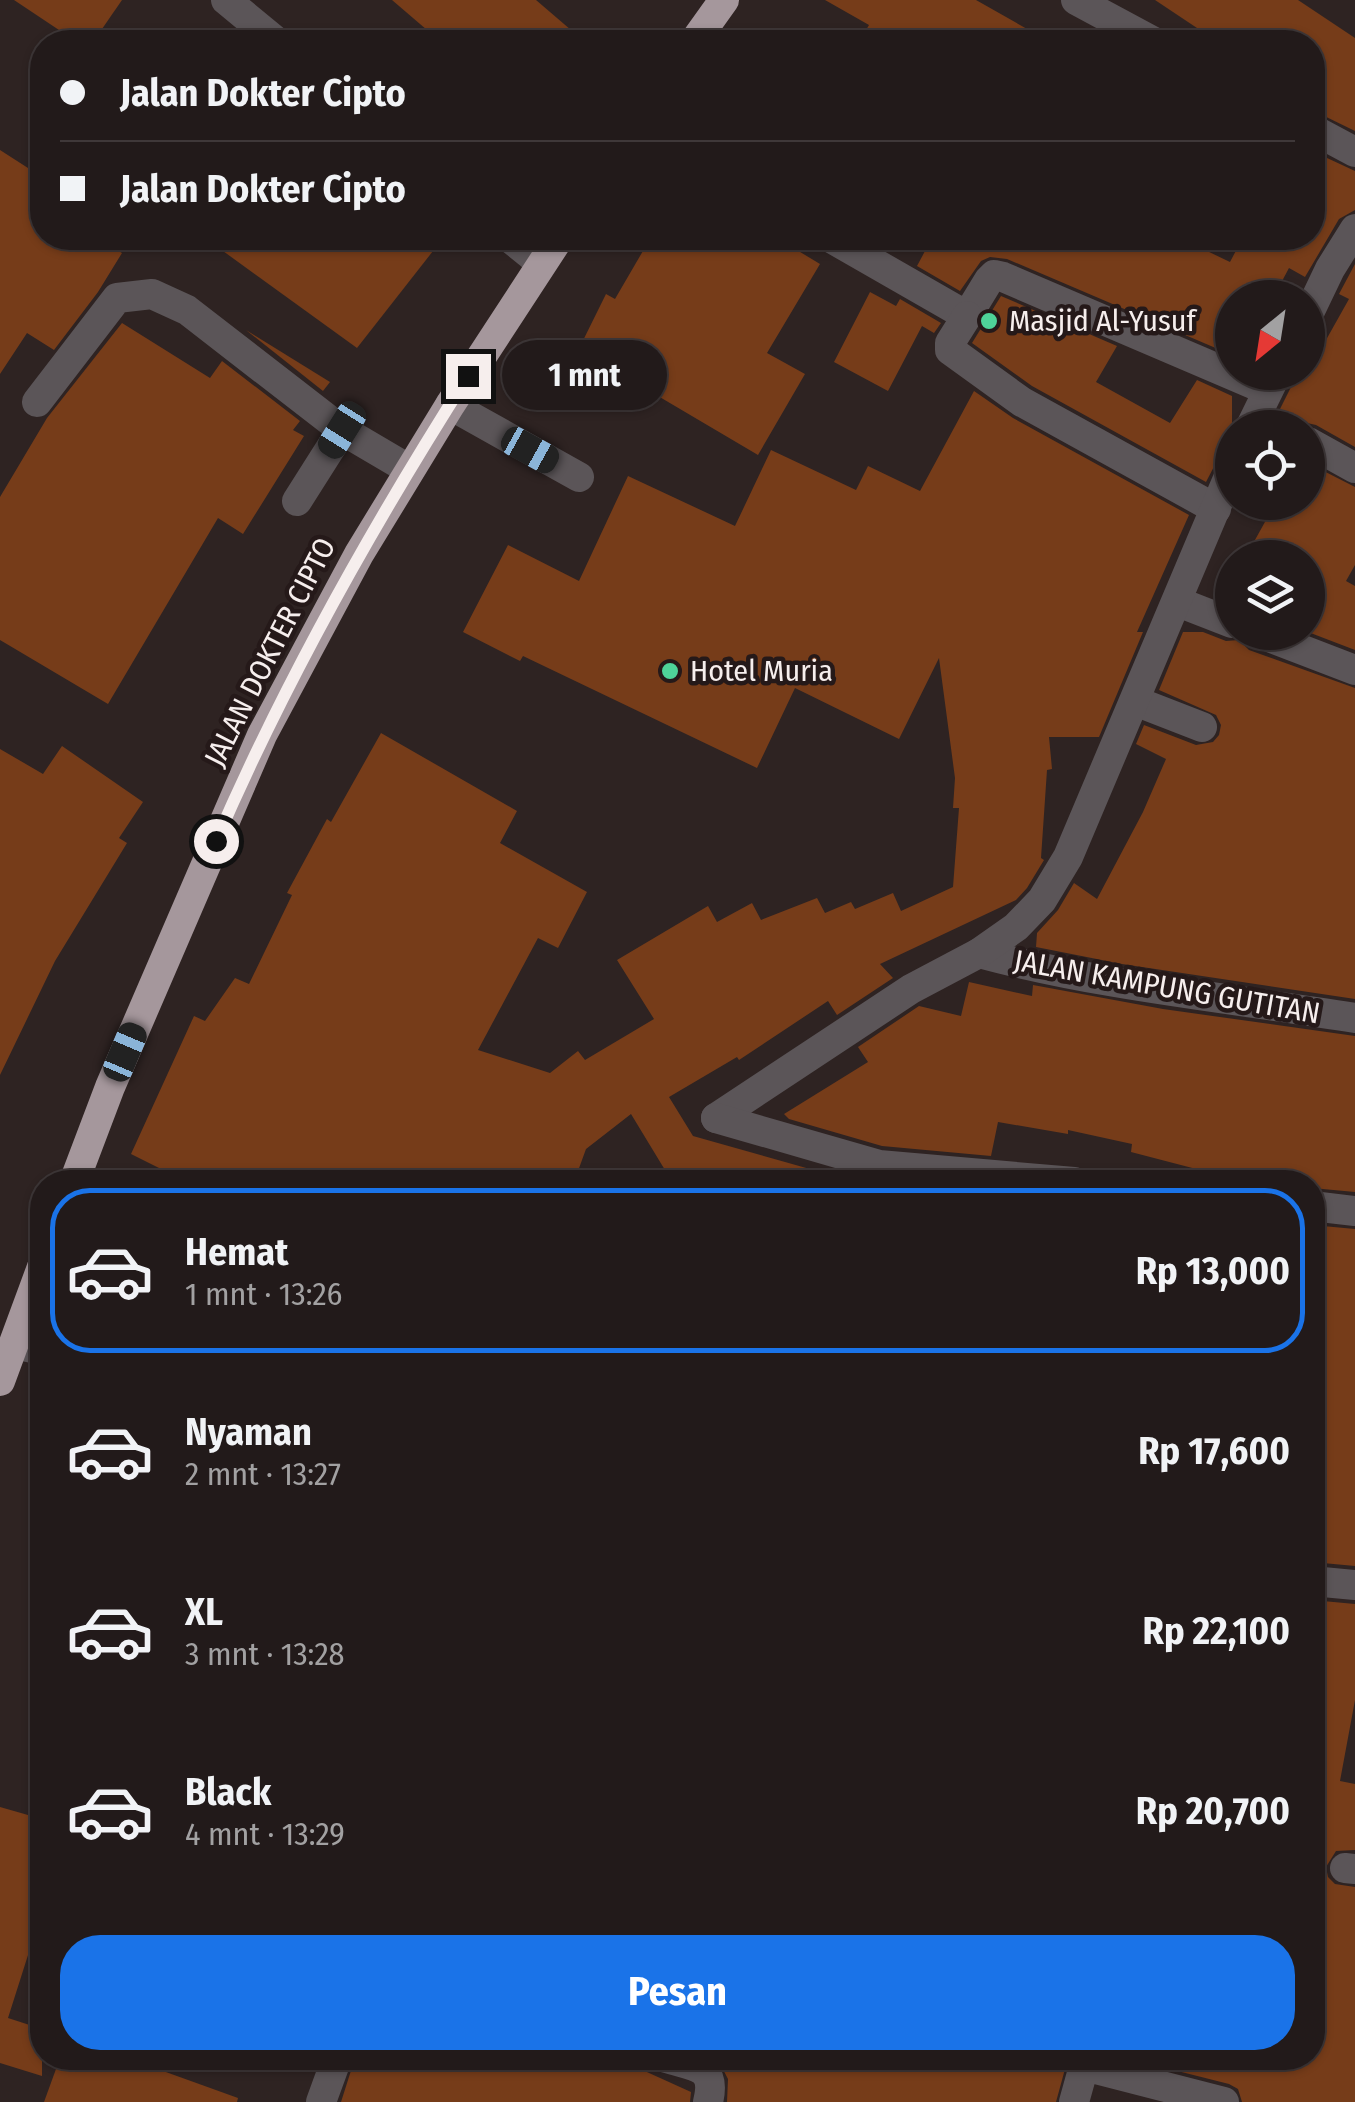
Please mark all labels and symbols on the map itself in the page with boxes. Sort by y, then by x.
north arrow [1215,280,1325,390]
place label: Masjid Al-Yusuf [1009,303,1197,339]
marker: Masjid Al-Yusuf [978,310,1000,332]
callout: 1 mnt [503,341,668,411]
route end [446,354,491,399]
car [313,397,371,463]
car [496,422,564,478]
street label: JALAN DOKTER CIPTO [197,532,343,772]
place label: Hotel Muria [690,653,833,689]
marker: Hotel Muria [659,660,681,682]
route start [194,819,239,864]
street label: JALAN KAMPUNG GUTITAN [1011,942,1323,1032]
car [99,1019,151,1085]

